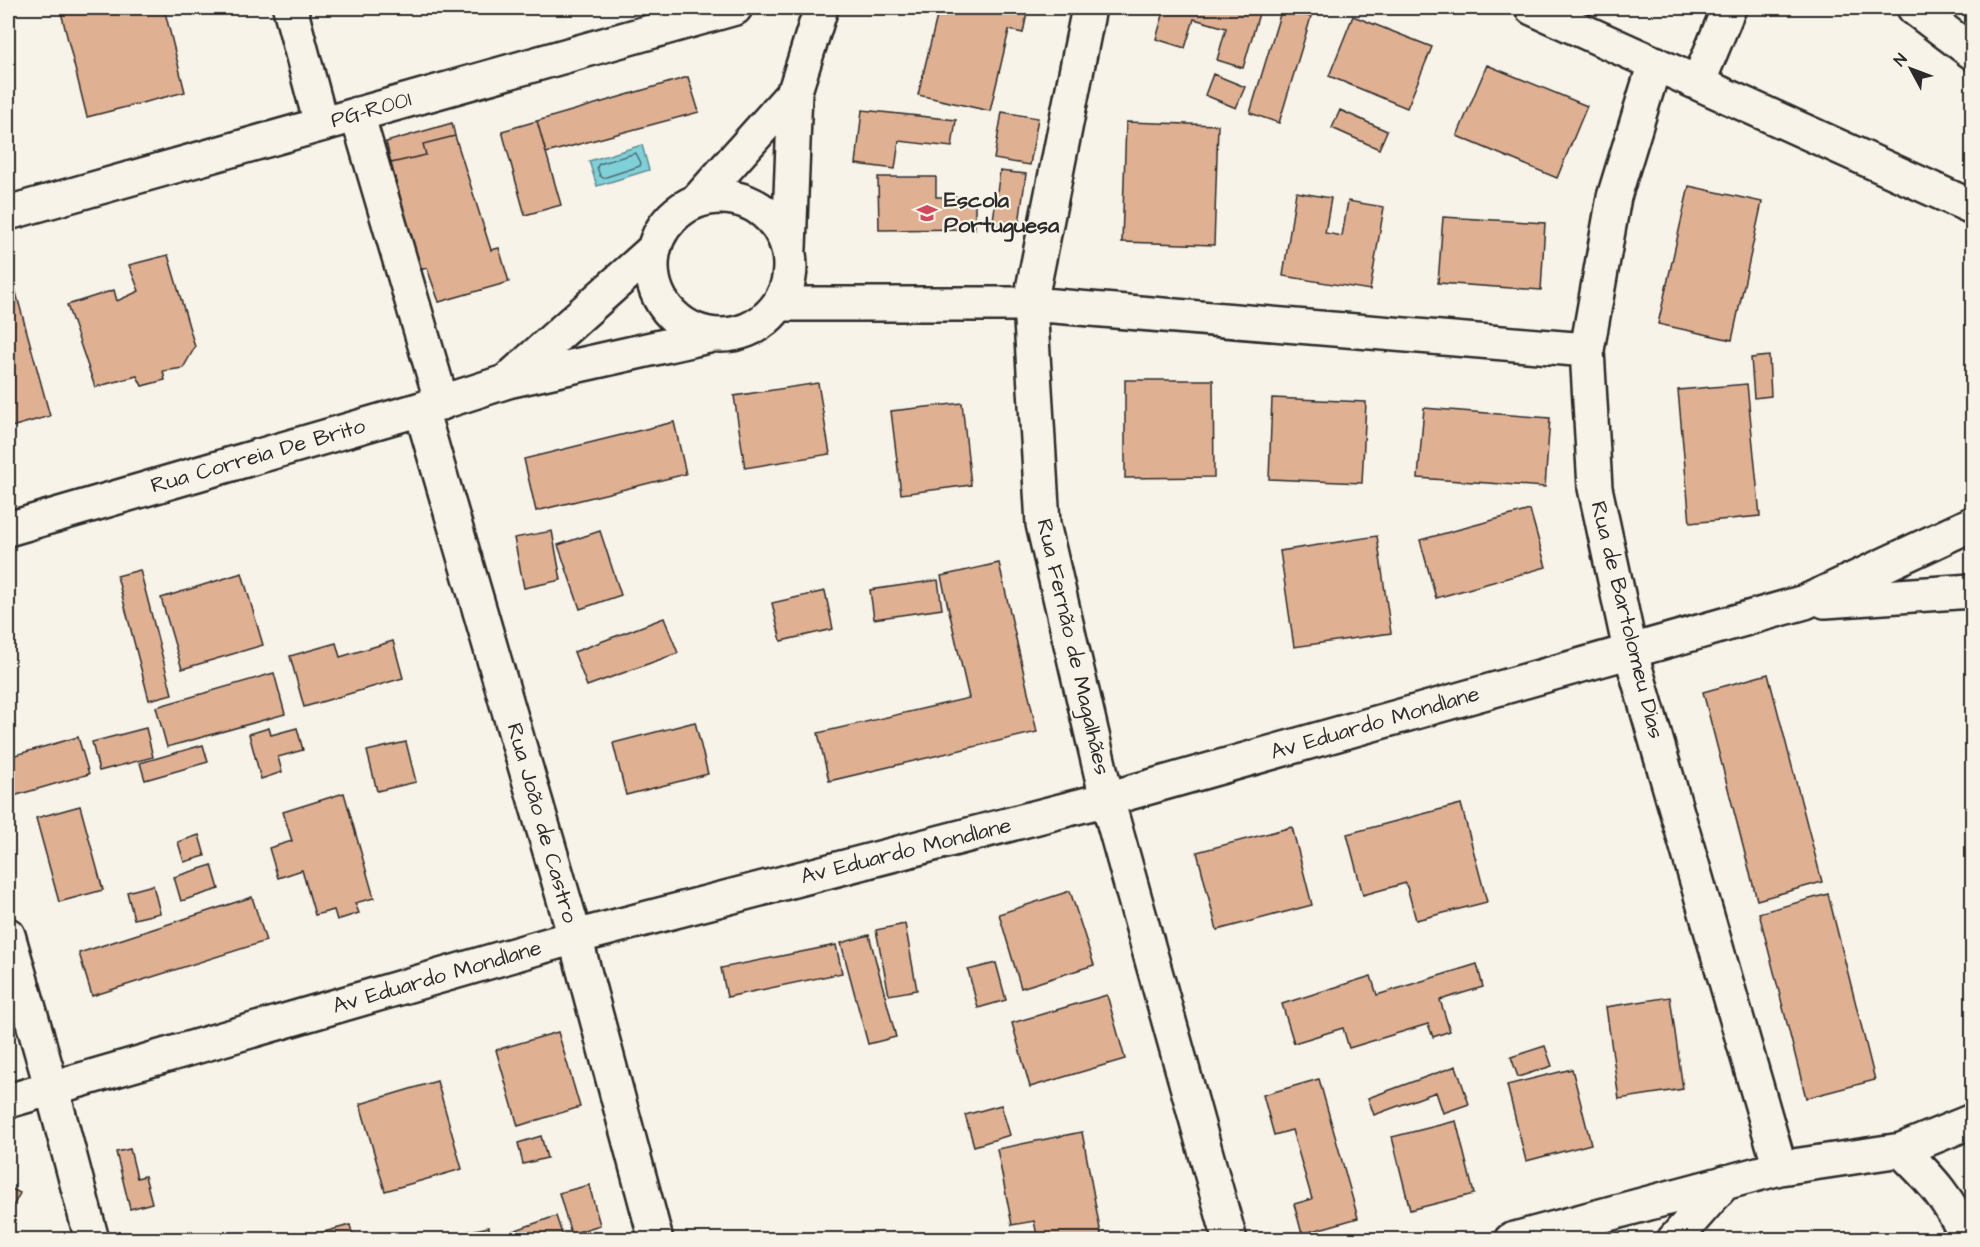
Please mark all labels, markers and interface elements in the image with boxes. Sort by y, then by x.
north arrow [1881,39,1941,99]
text: N [1889,49,1912,71]
street label: PG-R001 [327,84,415,136]
place label: Escola Portuguesa [944,185,1060,242]
school or university icon: Escola Portuguesa [915,201,939,225]
street label: Rua Correia De Brito [147,410,369,501]
street label: Rua de Bartolomeu Dias [1582,498,1672,742]
street label: Rua Fernão de Magalhães [1027,516,1118,778]
street label: Av Eduardo Mondlane [1267,678,1483,768]
street label: Rua João de Castro [499,719,586,927]
street label: Av Eduardo Mondlane [797,810,1015,892]
street label: Av Eduardo Mondlane [329,932,545,1022]

